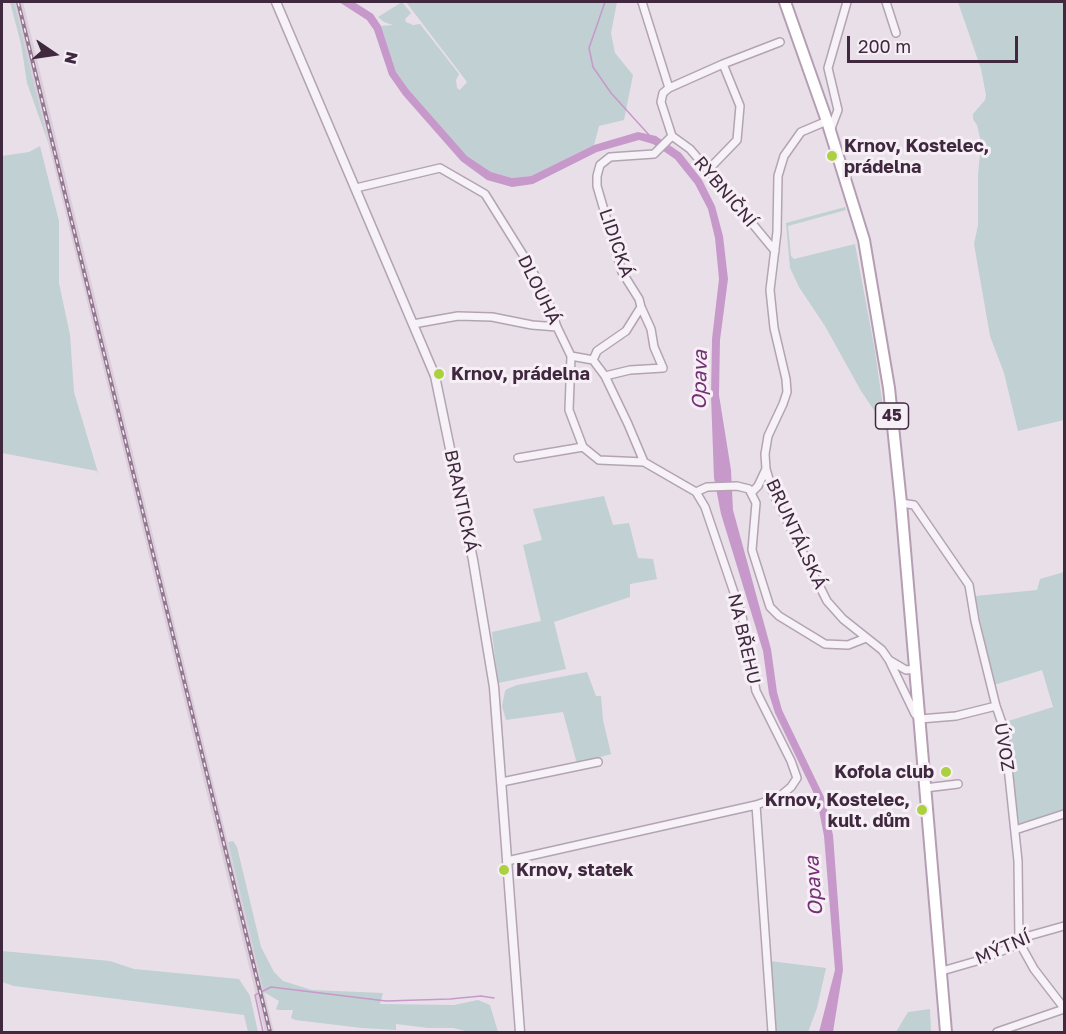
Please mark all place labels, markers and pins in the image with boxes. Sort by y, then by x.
place label: Krnov, Kostelec, prádelna [844,135,989,178]
marker: Krnov, Kostelec, prádelna [825,149,839,163]
place label: Krnov, prádelna [451,363,590,385]
marker: Krnov, prádelna [432,367,446,381]
place label: Kofola club [834,761,934,783]
marker: Kofola club [939,765,953,779]
place label: Krnov, Kostelec, kult. dům [765,789,910,832]
marker: Krnov, Kostelec, kult. dům [915,803,929,817]
place label: Krnov, statek [516,859,633,881]
marker: Krnov, statek [497,863,511,877]

